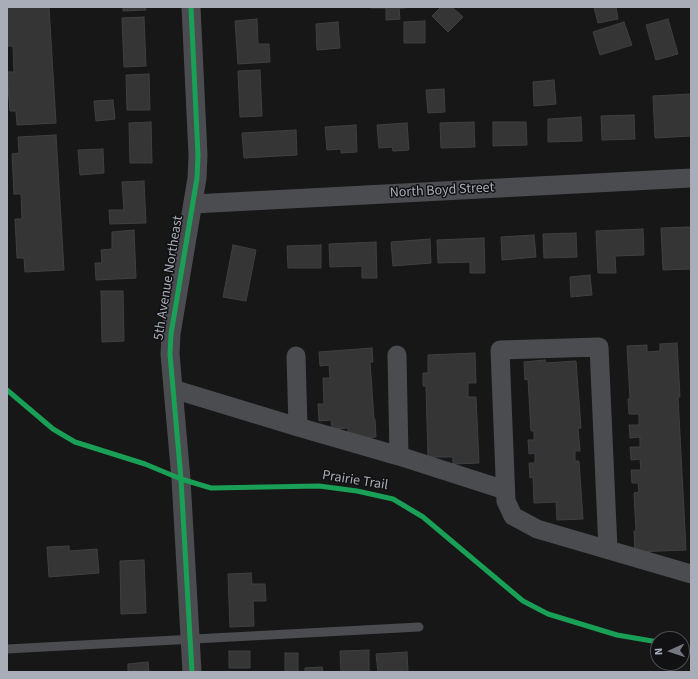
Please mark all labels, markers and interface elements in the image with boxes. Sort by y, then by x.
street label: North Boyd Street [389,180,495,202]
street label: 5th Avenue Northeast [151,214,187,342]
street label: Prairie Trail [321,468,389,494]
north arrow [650,631,690,671]
text: N [651,648,666,656]

